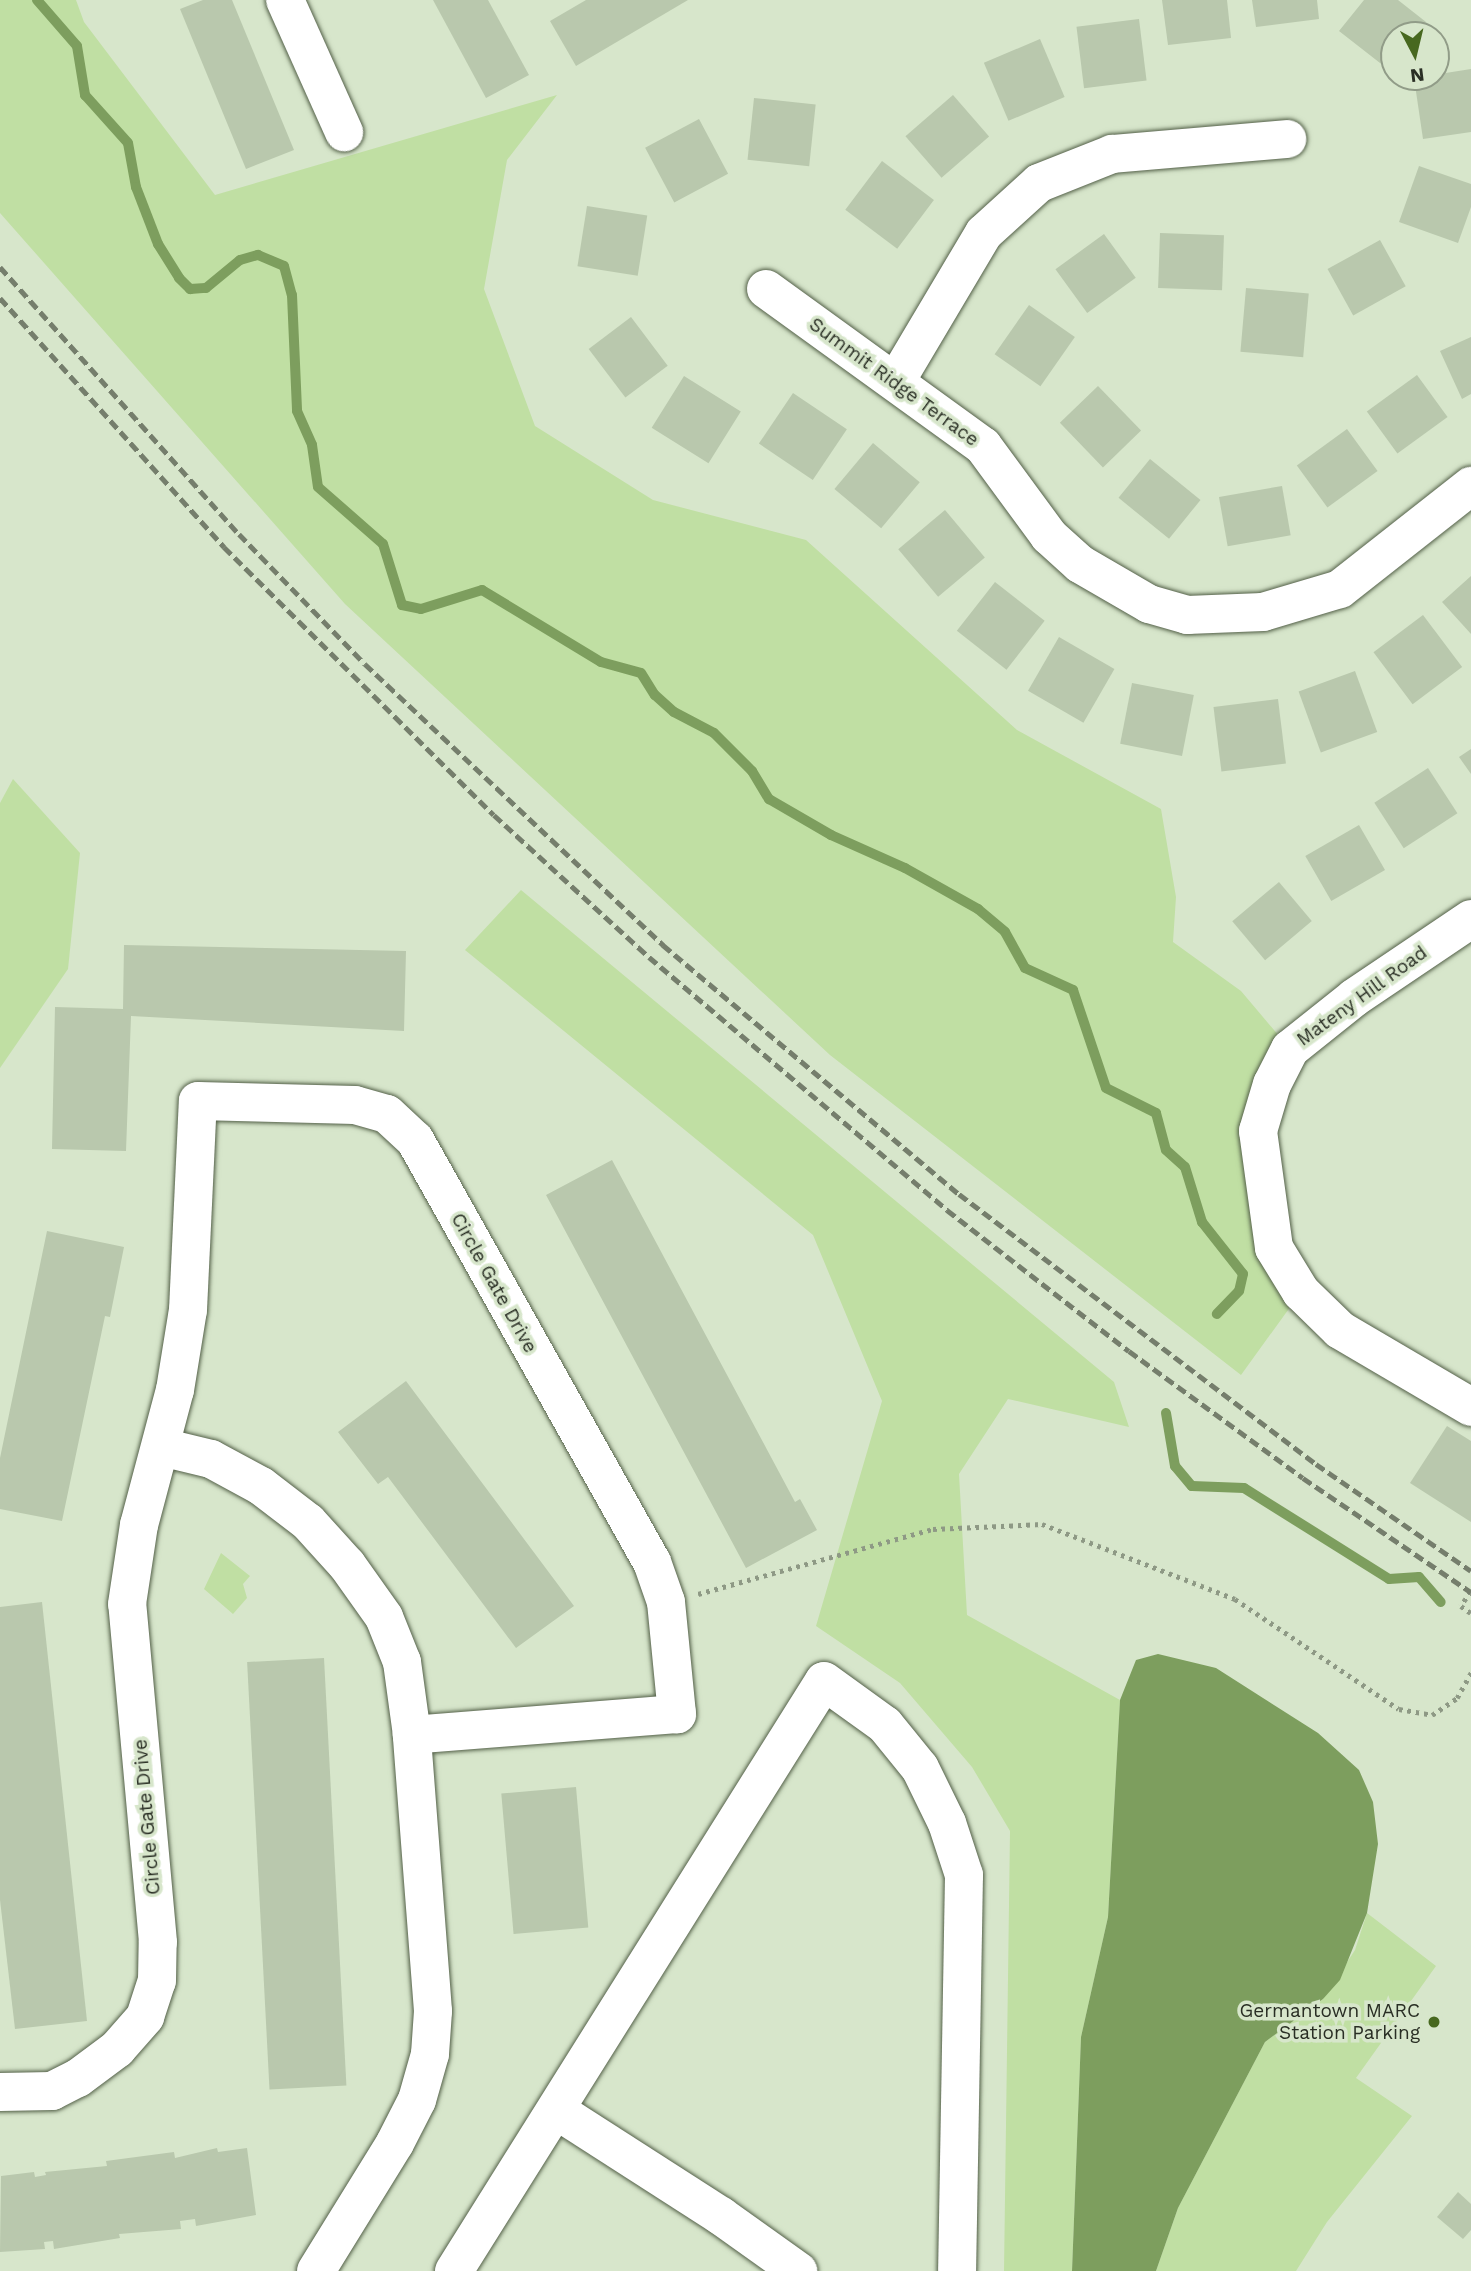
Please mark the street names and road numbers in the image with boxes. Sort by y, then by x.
street label: Summit Ridge Terrace [805,313,983,451]
street label: Mateny Hill Road [1292,941,1432,1051]
street label: Circle Gate Drive [446,1209,542,1357]
street label: Circle Gate Drive [129,1738,165,1896]

